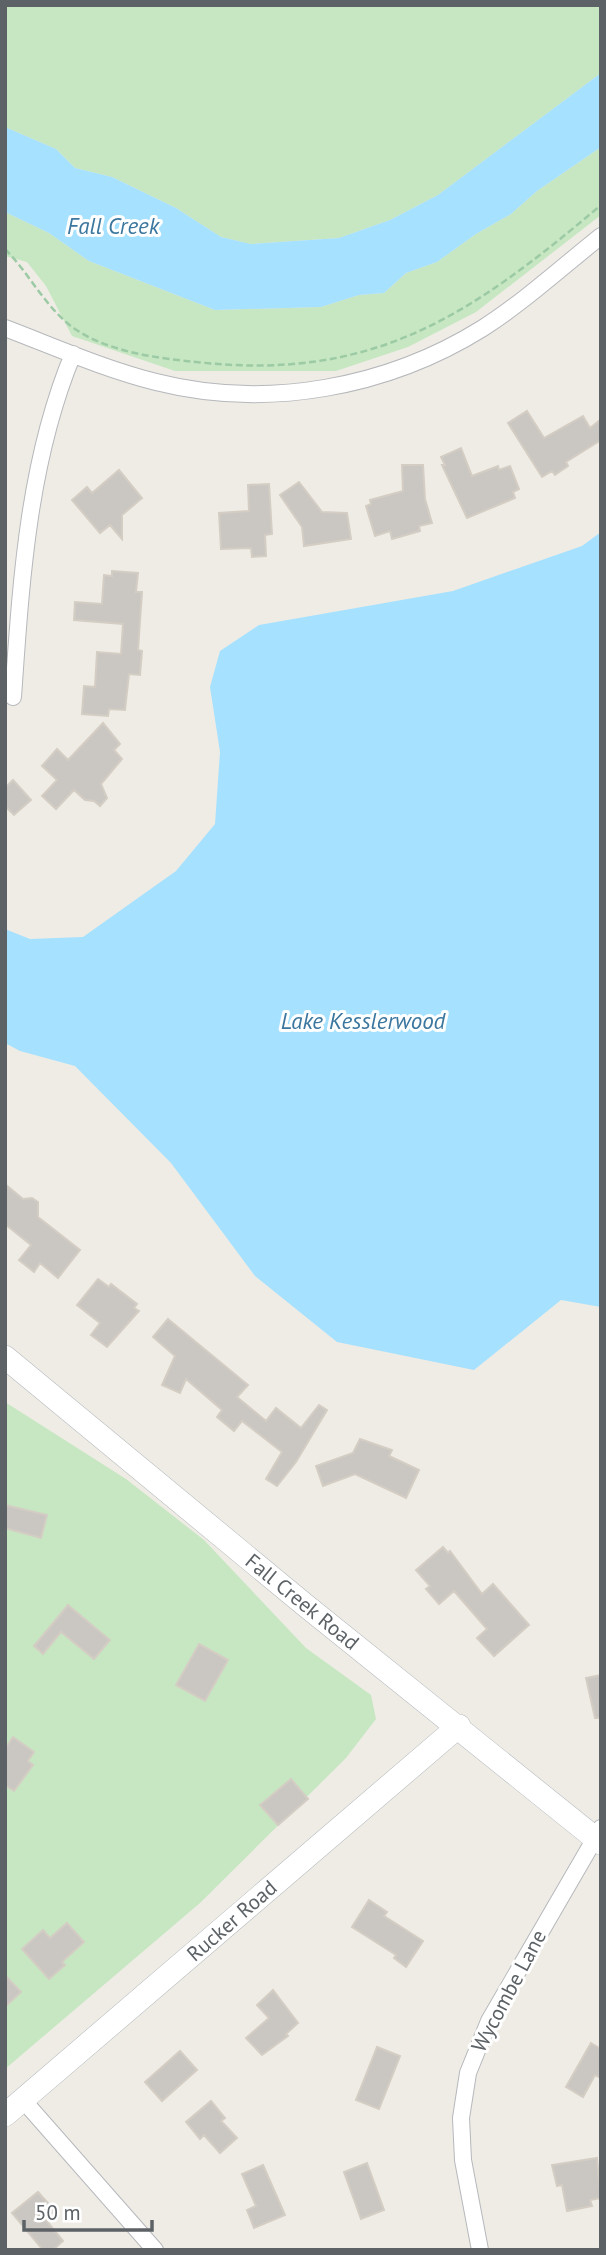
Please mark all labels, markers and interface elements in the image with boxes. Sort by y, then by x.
water label: Fall Creek [67,211,161,240]
water label: Lake Kesslerwood [281,1006,447,1035]
street label: Fall Creek Road [240,1548,365,1656]
street label: Rucker Road [181,1874,282,1967]
street label: Wycombe Lane [465,1925,552,2056]
scale bar [24,2188,152,2232]
text: 50 m [35,2199,81,2226]

